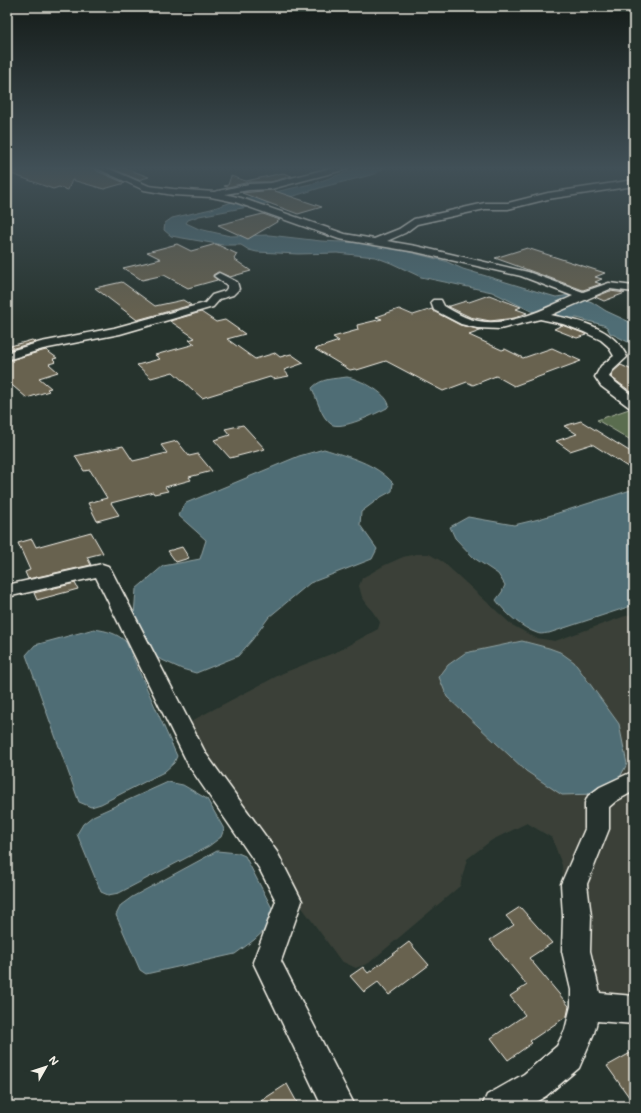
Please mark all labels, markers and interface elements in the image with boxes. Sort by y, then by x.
north arrow [26,1047,66,1087]
text: N [46,1052,63,1068]

